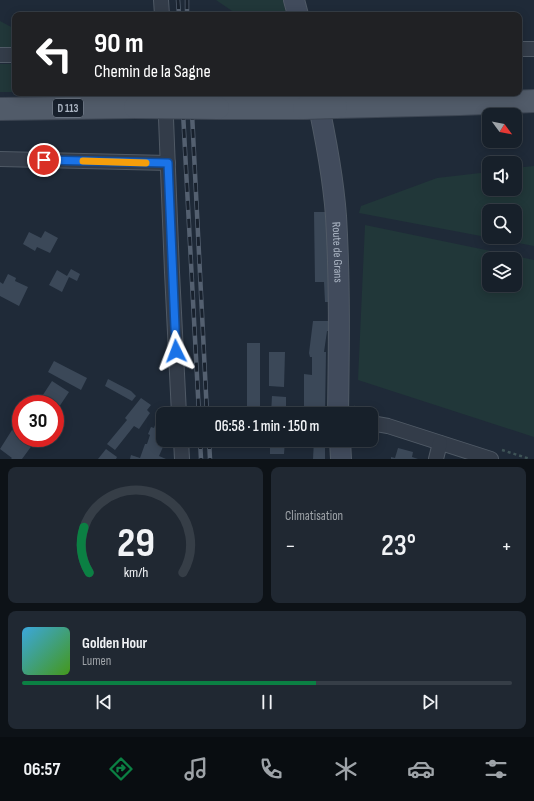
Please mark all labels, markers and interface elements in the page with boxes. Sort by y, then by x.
text: 90 m [94,27,144,60]
icon: left [28,28,80,80]
text: Chemin de la Sagne [94,61,211,82]
road number: D 113 [53,99,83,117]
north arrow [482,108,522,148]
map controls [482,108,522,292]
pin [27,143,61,177]
icon: arrive [33,149,55,171]
button: sound [482,156,522,196]
button: search [482,204,522,244]
street label: Route de Grans [328,221,346,283]
button: layers [482,252,522,292]
position arrow [155,330,197,372]
speed limit sign: 30 [12,395,64,447]
text: 06:58 · 1 min · 150 m [215,417,319,436]
text: Climatisation [285,508,343,524]
text: 29 [117,519,154,568]
text: 23° [381,528,416,564]
text: − [285,533,296,560]
text: + [501,533,512,560]
text: km/h [123,564,148,581]
text: Golden Hour [82,634,147,653]
text: Lumen [82,653,111,669]
icon: previous [93,691,115,713]
icon: pause [256,691,278,713]
icon: next [419,691,441,713]
icon: directions [107,755,135,783]
icon: music [182,755,210,783]
icon: phone [257,755,285,783]
icon: climate [332,755,360,783]
icon: car [407,755,435,783]
icon: filters [482,755,510,783]
text: 06:57 [24,759,60,780]

